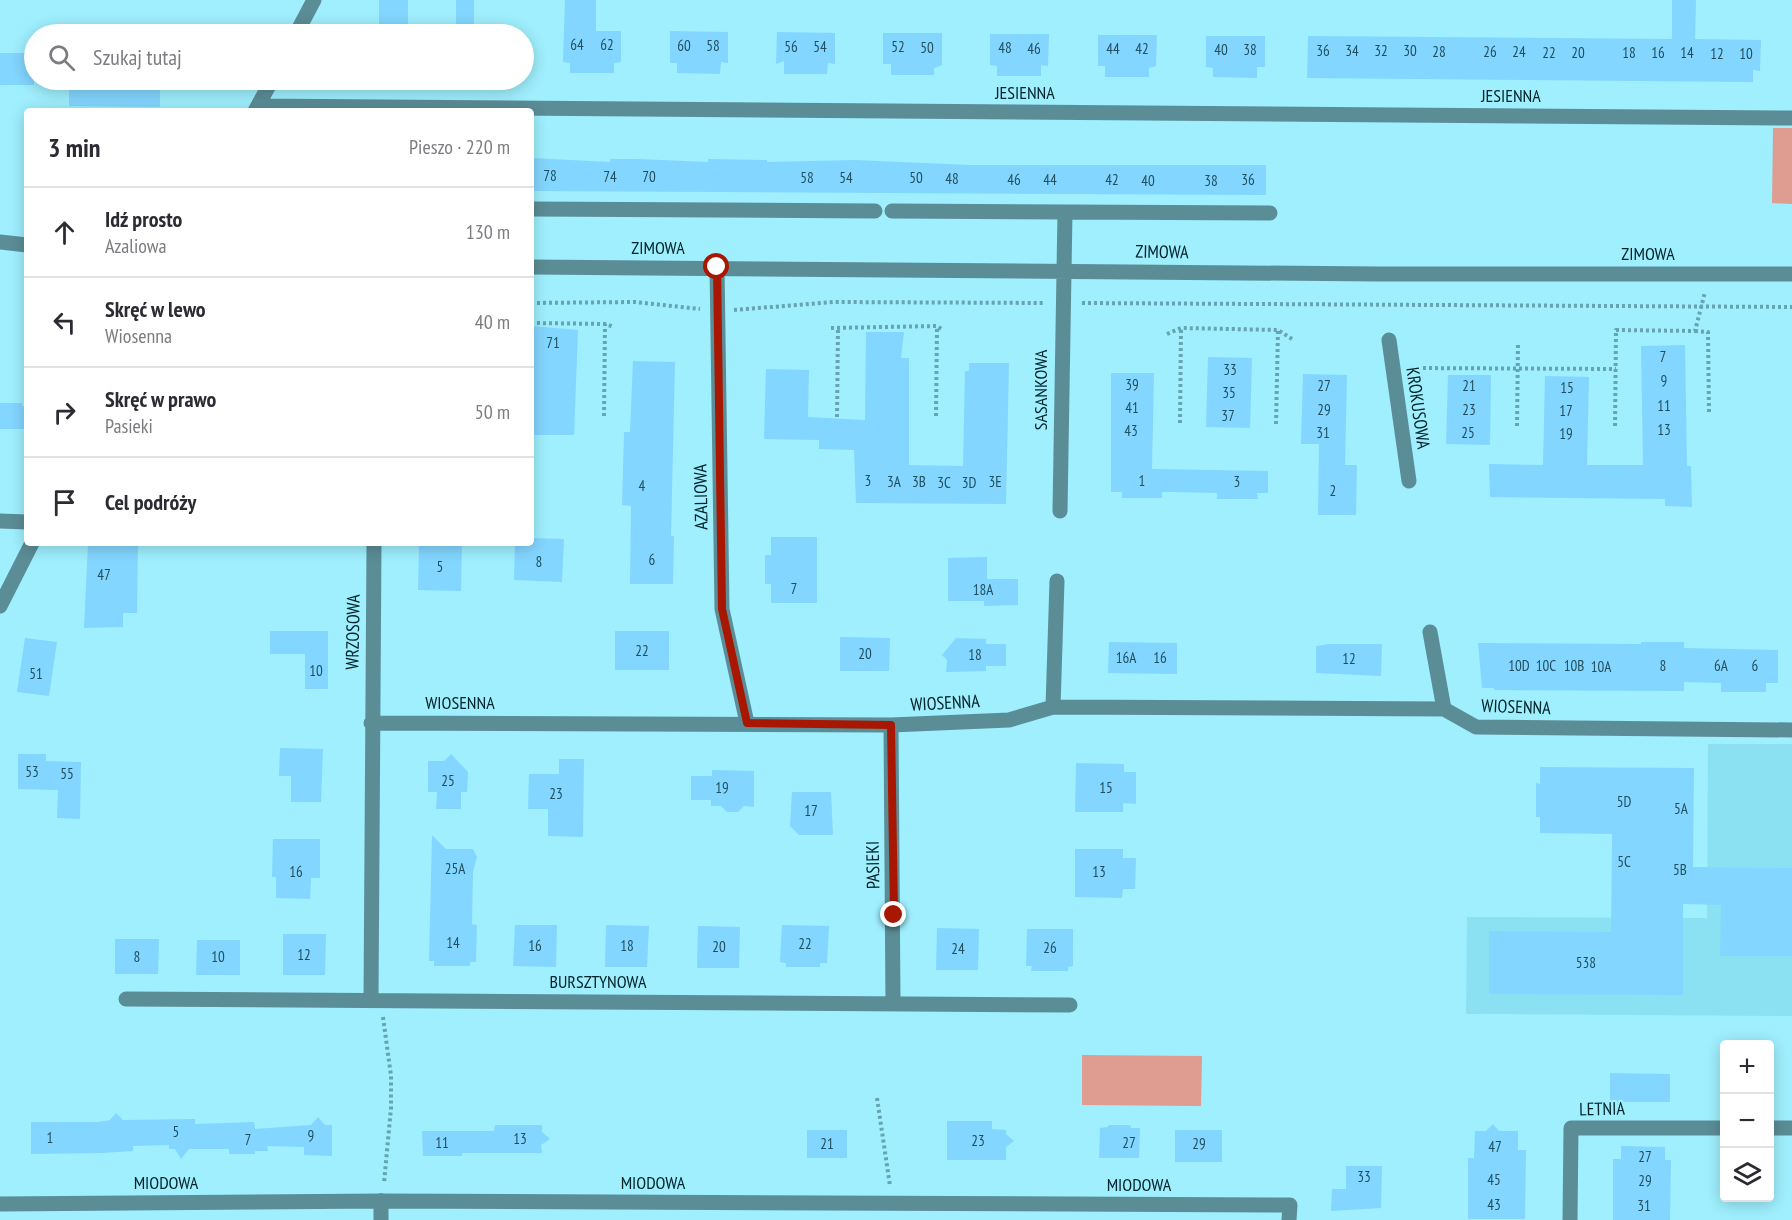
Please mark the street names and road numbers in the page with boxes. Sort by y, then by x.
street label: JESIENNA [994,81,1055,104]
street label: JESIENNA [1480,84,1541,107]
street label: ZIMOWA [631,236,685,259]
street label: ZIMOWA [1135,240,1189,263]
street label: ZIMOWA [1621,242,1675,265]
street label: SASANKOWA [1029,349,1052,430]
street label: KROKUSOWA [1401,365,1436,451]
street label: AZALIOWA [688,463,713,530]
street label: WRZOSOWA [340,594,365,670]
street label: WIOSENNA [910,689,981,716]
street label: WIOSENNA [425,691,495,714]
street label: WIOSENNA [1481,694,1552,719]
street label: PASIEKI [861,841,884,889]
street label: BURSZTYNOWA [549,970,647,993]
street label: LETNIA [1579,1097,1625,1120]
street label: MIODOWA [134,1171,199,1194]
street label: MIODOWA [621,1171,686,1194]
street label: MIODOWA [1107,1173,1172,1196]

